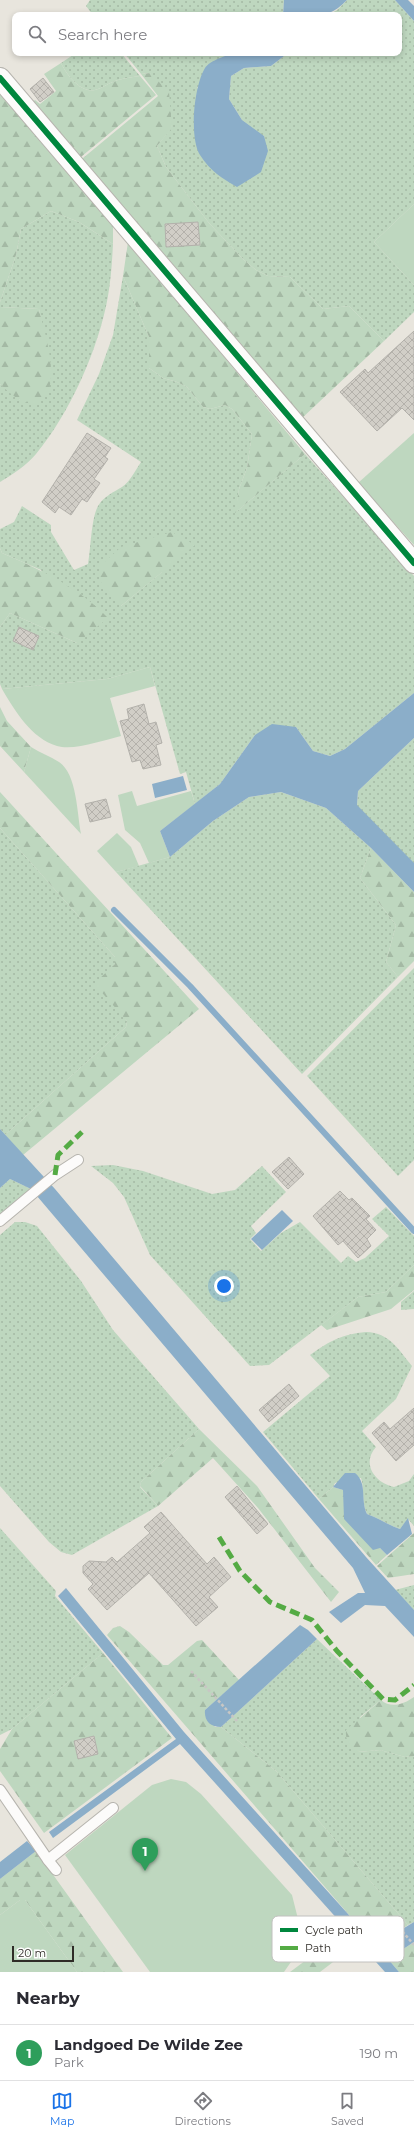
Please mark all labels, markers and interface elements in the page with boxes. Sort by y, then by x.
search box [12,12,402,56]
icon: search [26,23,48,45]
text: Search here [58,25,147,44]
your location [214,1276,234,1296]
pin: 1 [132,1838,158,1871]
legend [272,1916,404,1962]
text: Cycle path [305,1923,363,1937]
text: Path [305,1941,331,1955]
scale bar [12,1944,74,1963]
text: 20 m [18,1946,46,1960]
text: Nearby [16,1988,80,2008]
text: Landgoed De Wilde Zee [54,2035,243,2054]
text: 1 [26,2045,32,2061]
text: 190 m [360,2045,398,2061]
text: Park [54,2054,84,2070]
tab: Map [50,2090,74,2128]
tab: Directions [175,2090,231,2128]
tab: Saved [331,2090,364,2128]

